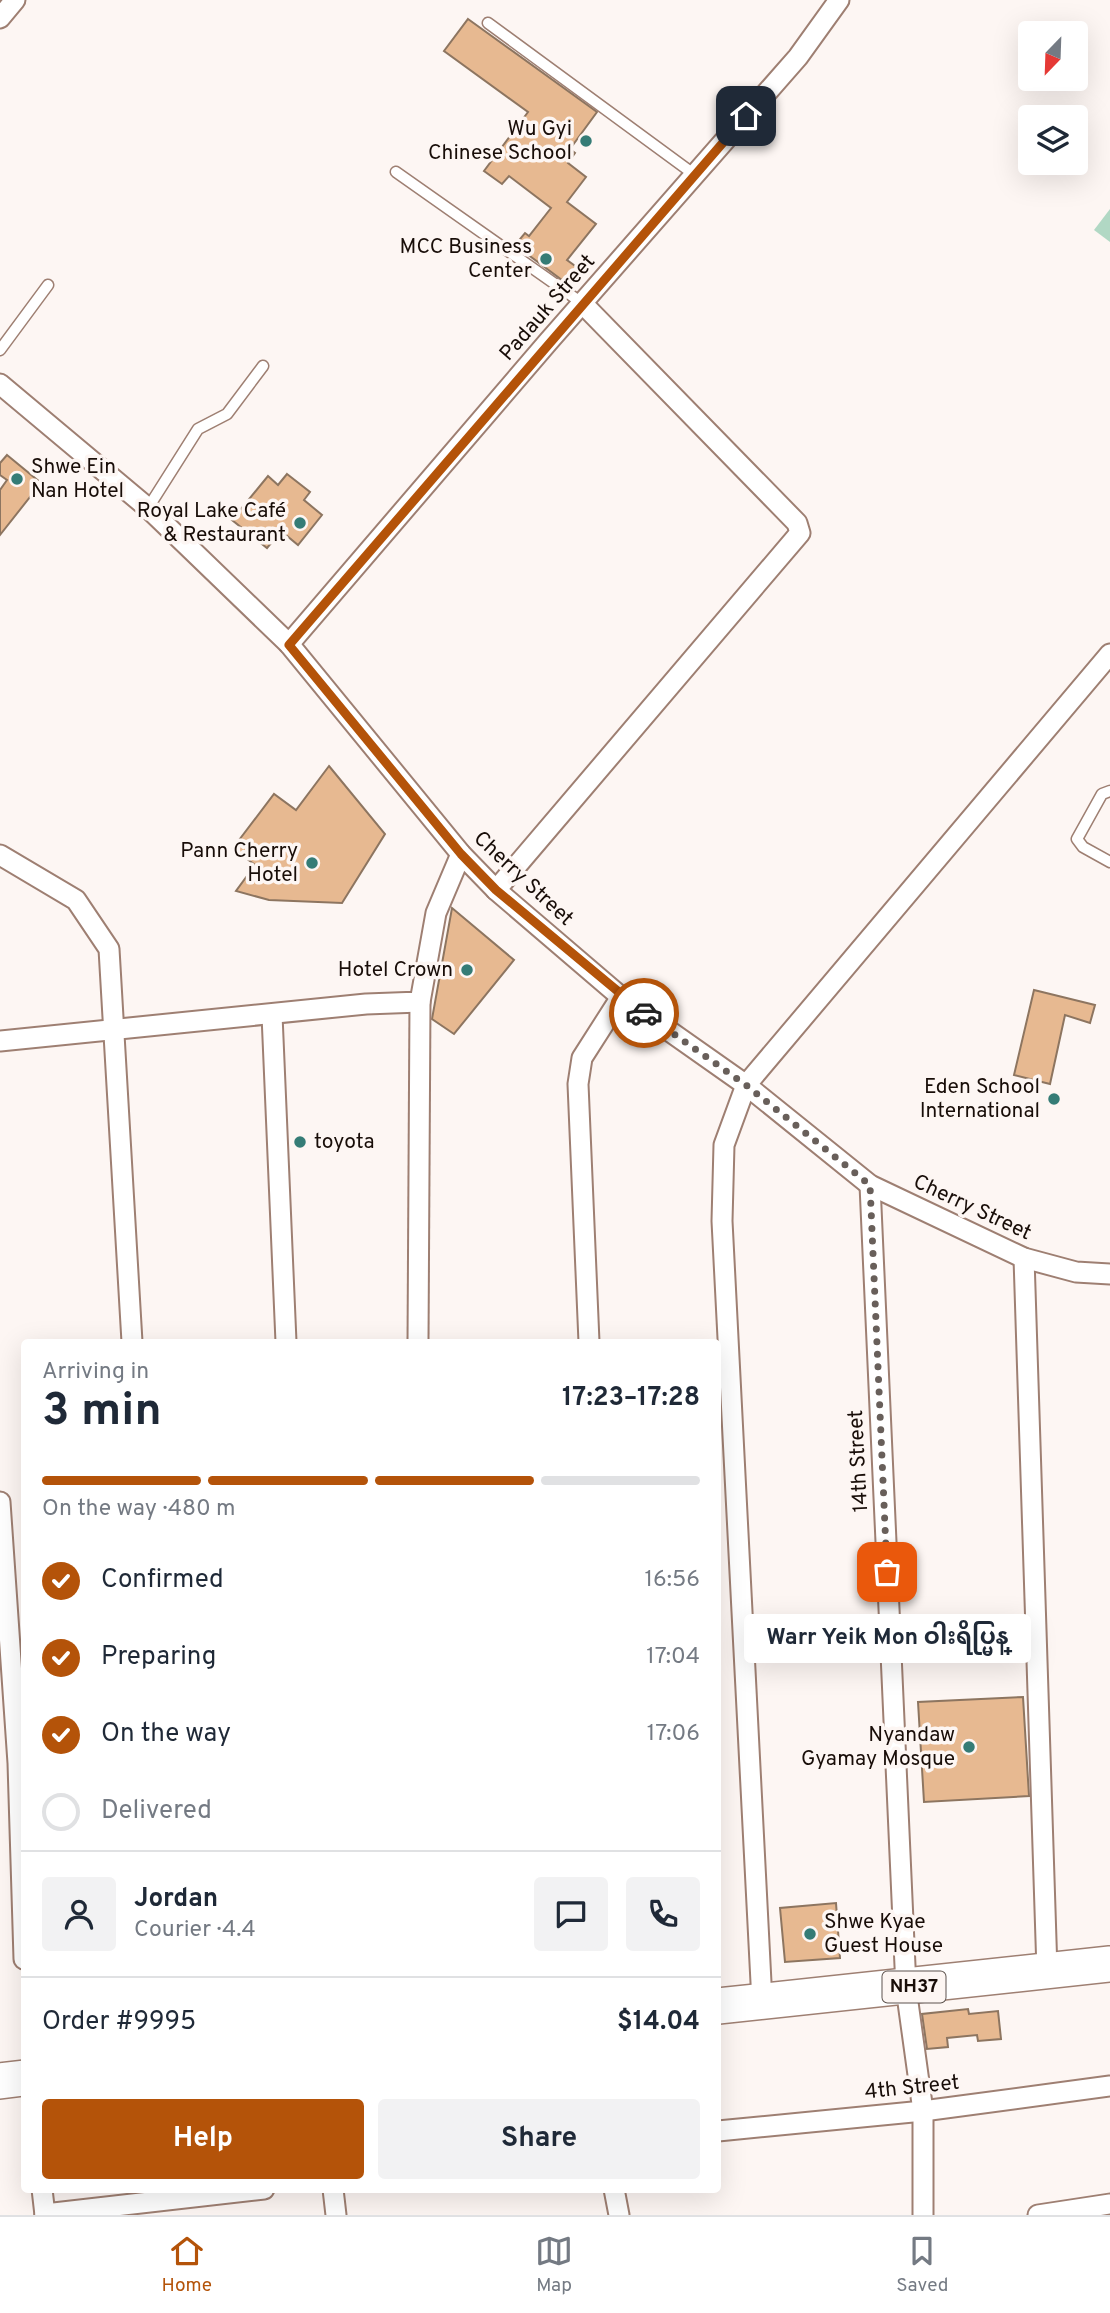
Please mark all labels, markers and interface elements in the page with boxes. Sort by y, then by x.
north arrow [1018,21,1088,91]
map controls [1018,21,1088,175]
pin [716,86,776,146]
icon: home [727,97,765,135]
button: layers [1018,105,1088,175]
place label: Wu Gyi Chinese School [428,116,572,167]
marker: Wu Gyi Chinese School [578,133,594,149]
place label: MCC Business Center [400,234,532,285]
street label: Padauk Street [494,249,602,367]
marker: MCC Business Center [538,251,554,267]
place label: Shwe Ein Nan Hotel [31,454,124,505]
marker: Shwe Ein Nan Hotel [9,471,25,487]
place label: Royal Lake Café & Restaurant [137,498,286,549]
marker: Royal Lake Café & Restaurant [292,515,308,531]
street label: Cherry Street [467,826,579,932]
place label: Pann Cherry Hotel [180,838,298,889]
marker: Pann Cherry Hotel [304,855,320,871]
place label: Hotel Crown [338,957,453,984]
marker: Hotel Crown [459,962,475,978]
courier [609,978,679,1048]
icon: car [625,994,663,1032]
place label: Eden School International [920,1074,1040,1125]
marker: Eden School International [1046,1091,1062,1107]
place label: toyota [314,1129,375,1156]
marker: toyota [292,1134,308,1150]
street label: Cherry Street [909,1169,1035,1247]
text: Arriving in [42,1358,149,1387]
text: 17:23–17:28 [562,1382,700,1415]
text: 3 min [42,1383,162,1442]
street label: 14th Street [843,1409,875,1513]
text: On the way · 480 m [42,1495,236,1524]
pin [857,1542,917,1602]
icon: bag [868,1553,906,1591]
icon: check [42,1562,80,1600]
text: Confirmed [101,1564,224,1597]
text: 16:56 [645,1566,700,1595]
callout: Warr Yeik Mon ဝါးရိပ္မြန္ [744,1614,1030,1663]
text: Warr Yeik Mon ဝါးရိပ္မြန္ [766,1624,1009,1653]
icon: check [42,1639,80,1677]
text: Preparing [101,1641,216,1674]
text: 17:04 [646,1643,700,1672]
icon: check [42,1716,80,1754]
text: On the way [101,1718,231,1751]
text: 17:06 [647,1720,700,1749]
place label: Nyandaw Gyamay Mosque [801,1722,955,1773]
marker: Nyandaw Gyamay Mosque [961,1739,977,1755]
text: Delivered [101,1795,212,1828]
button: person [42,1877,116,1951]
button: chat [534,1877,608,1951]
button: phone [626,1877,700,1951]
text: Jordan [134,1883,218,1916]
place label: Shwe Kyae Guest House [824,1909,943,1960]
text: Courier · 4.4 [134,1916,256,1945]
marker: Shwe Kyae Guest House [802,1926,818,1942]
road number: NH37 [883,1971,946,2002]
text: Order #9995 [42,2006,196,2039]
text: $14.04 [617,2006,700,2039]
street label: 4th Street [863,2070,961,2106]
button: Help [42,2099,364,2179]
button: Share [378,2099,700,2179]
tab: Home [162,2232,212,2298]
tab: Map [535,2232,573,2298]
tab: Saved [896,2232,948,2298]

